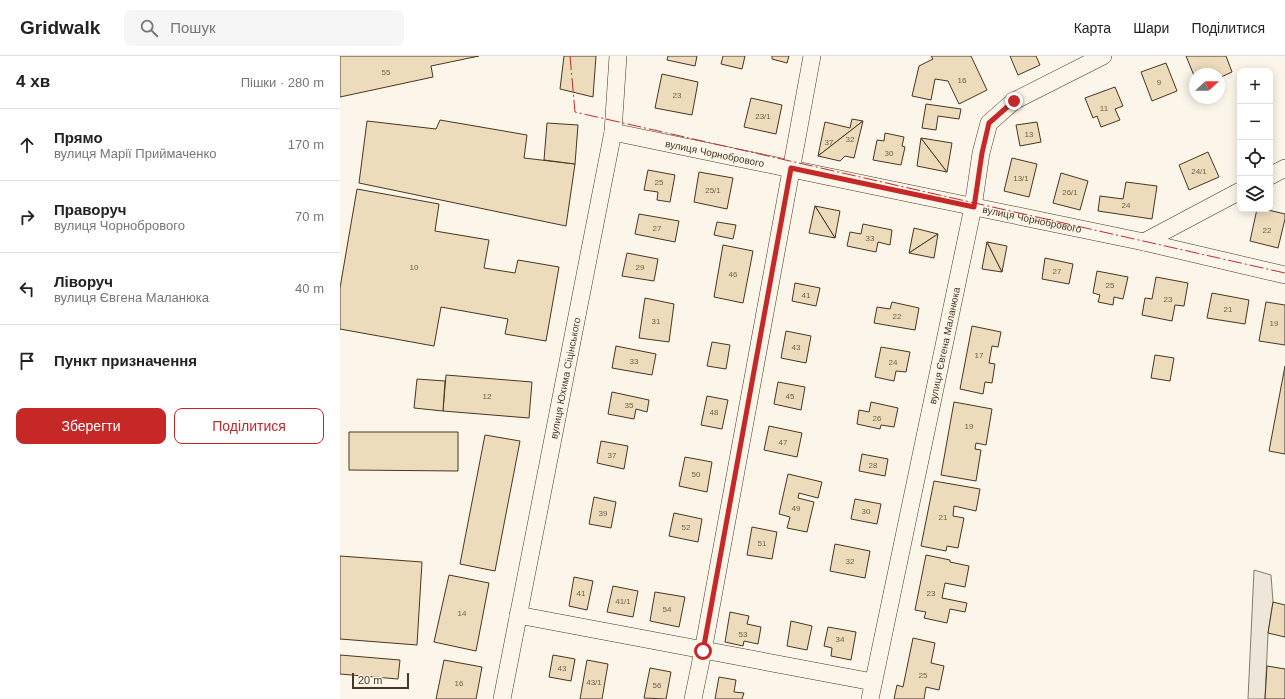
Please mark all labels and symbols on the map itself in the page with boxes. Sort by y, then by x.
house number: 55 [382,68,391,77]
north arrow [1189,68,1225,104]
house number: 16 [958,76,967,85]
house number: 9 [1157,78,1162,87]
house number: 23 [673,91,682,100]
route end [1005,92,1023,110]
house number: 11 [1100,104,1109,113]
house number: 23/1 [755,112,771,121]
house number: 13 [1025,130,1034,139]
house number: 32 [846,135,855,144]
street label: вулиця Чорнобрового [664,138,766,169]
house number: 37 [825,138,834,147]
house number: 30 [885,149,894,158]
house number: 24/1 [1191,167,1207,176]
house number: 13/1 [1013,174,1029,183]
house number: 25 [655,178,664,187]
house number: 25/1 [705,186,721,195]
house number: 26/1 [1062,188,1078,197]
house number: 24 [1122,201,1131,210]
street label: вулиця Чорнобрового [982,204,1083,235]
house number: 27 [653,224,662,233]
house number: 22 [1263,226,1272,235]
house number: 33 [866,234,875,243]
house number: 10 [410,263,419,272]
house number: 29 [636,263,645,272]
house number: 27 [1053,267,1062,276]
house number: 46 [729,270,738,279]
house number: 25 [1106,281,1115,290]
street label: вулиця Євгена Маланюка [927,286,962,405]
house number: 41 [802,291,811,300]
house number: 23 [1164,295,1173,304]
house number: 21 [1224,305,1233,314]
house number: 22 [893,312,902,321]
street label: вулиця Юхима Сіцінського [548,316,583,440]
house number: 31 [652,317,661,326]
house number: 19 [1270,319,1279,328]
house number: 43 [792,343,801,352]
house number: 17 [975,351,984,360]
house number: 33 [630,357,639,366]
house number: 24 [889,358,898,367]
house number: 12 [483,392,492,401]
house number: 45 [786,392,795,401]
house number: 35 [625,401,634,410]
house number: 48 [710,408,719,417]
house number: 26 [873,414,882,423]
house number: 19 [965,422,974,431]
house number: 47 [779,438,788,447]
house number: 37 [608,451,617,460]
house number: 28 [869,461,878,470]
house number: 50 [692,470,701,479]
house number: 49 [792,504,801,513]
house number: 30 [862,507,871,516]
house number: 39 [599,509,608,518]
house number: 21 [939,513,948,522]
house number: 52 [682,523,691,532]
house number: 51 [758,539,767,548]
house number: 32 [846,557,855,566]
house number: 41 [577,589,586,598]
house number: 23 [927,589,936,598]
house number: 41/1 [615,597,631,606]
house number: 54 [663,605,672,614]
house number: 14 [458,609,467,618]
house number: 53 [739,630,748,639]
house number: 34 [836,635,845,644]
route start [694,642,712,660]
house number: 43 [558,664,567,673]
scale bar [352,671,409,690]
house number: 25 [919,671,928,680]
house number: 43/1 [586,678,602,687]
house number: 16 [455,679,464,688]
house number: 56 [653,681,662,690]

